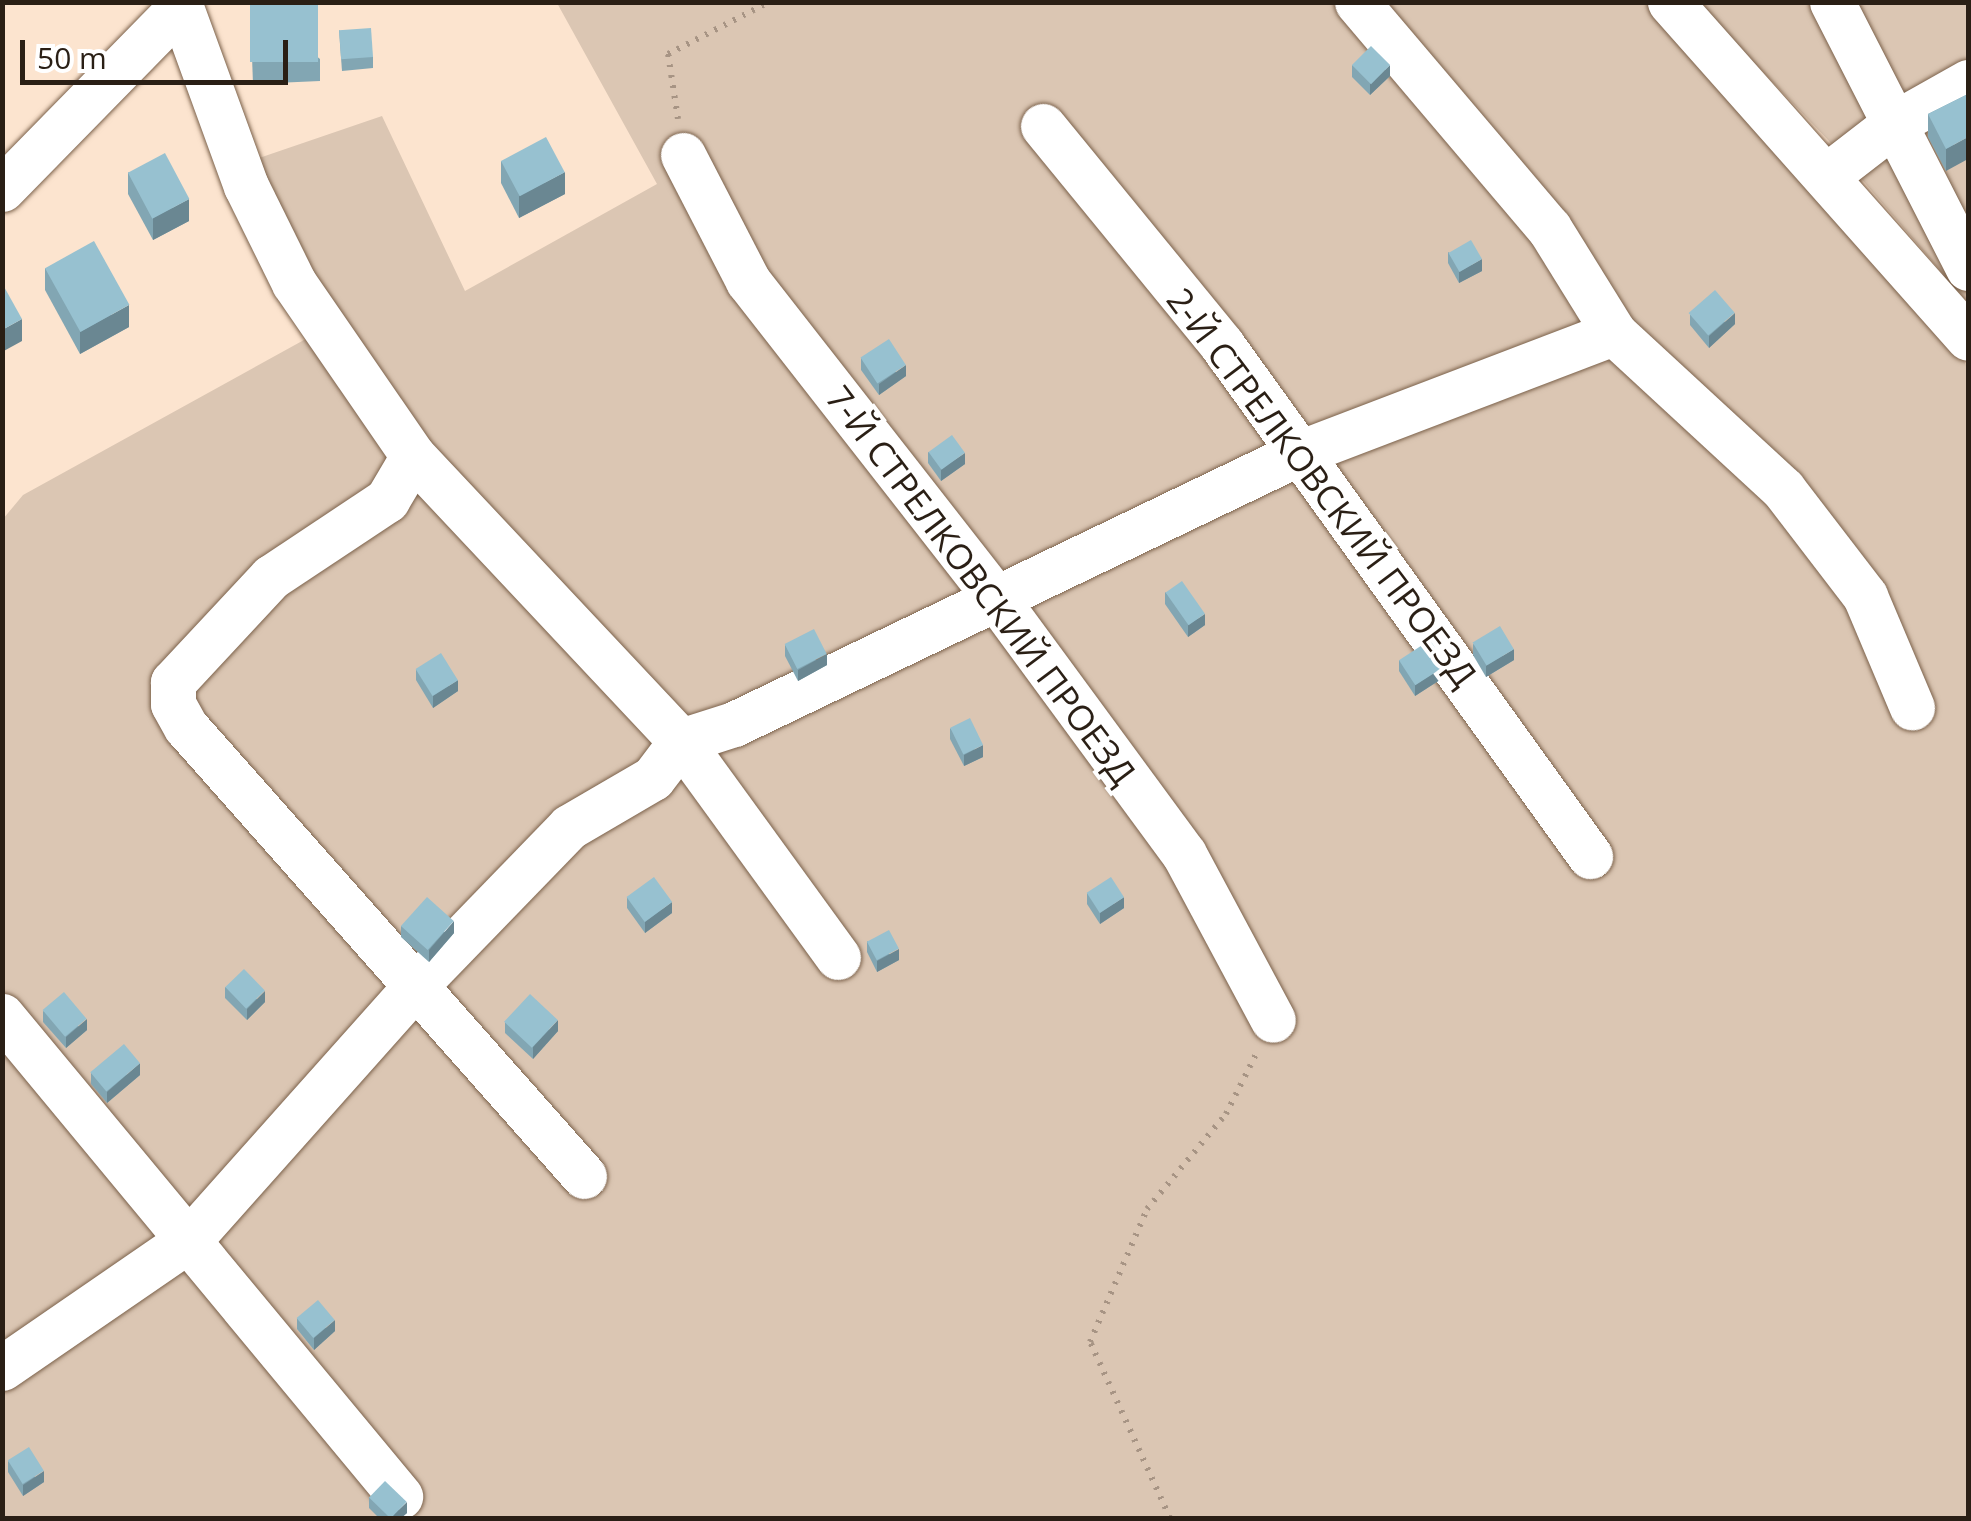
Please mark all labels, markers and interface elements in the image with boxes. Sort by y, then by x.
scale bar [25,20,292,82]
text: 50 m [37,37,107,78]
street label: 2-Й СТРЕЛКОВСКИЙ ПРОЕЗД [1158,280,1486,694]
street label: 7-Й СТРЕЛКОВСКИЙ ПРОЕЗД [817,378,1145,792]

